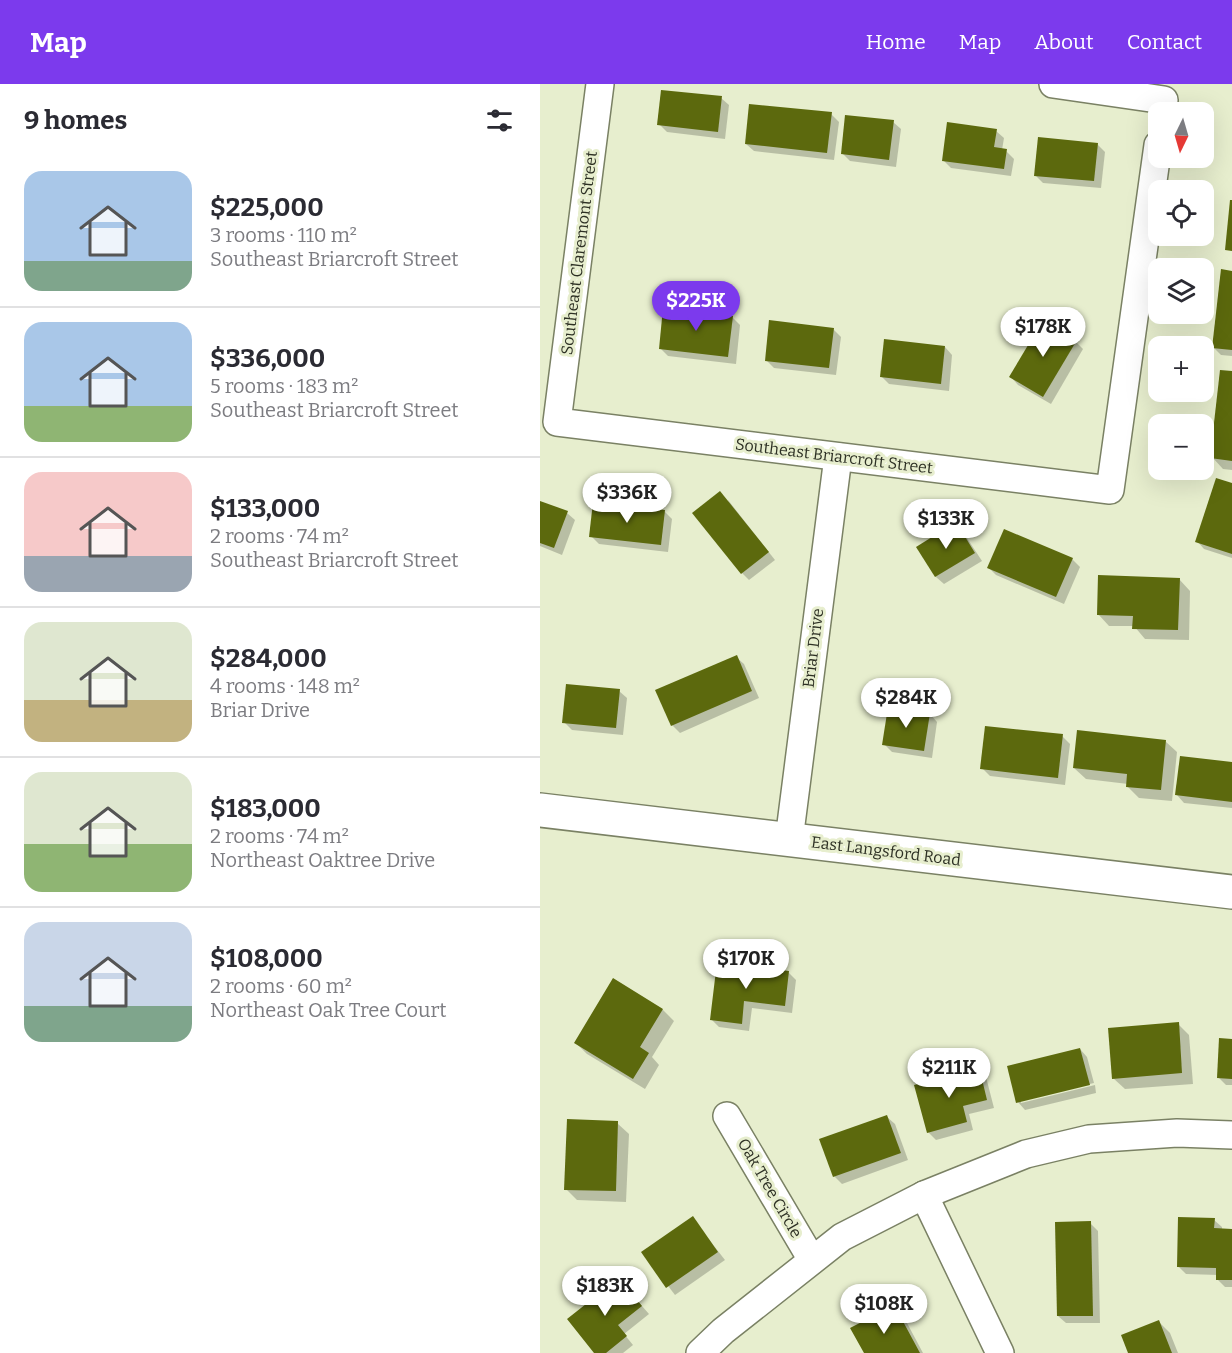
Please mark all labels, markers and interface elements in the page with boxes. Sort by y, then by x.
text: Map [30,26,87,59]
text: Home [866,29,926,55]
text: Map [959,29,1001,55]
text: About [1034,29,1094,55]
text: Contact [1127,29,1202,55]
north arrow [1148,102,1214,168]
map controls [1148,102,1214,480]
icon: filters [483,104,516,137]
text: 9 homes [24,105,127,136]
street label: Southeast Claremont Street [557,150,601,356]
button: locate [1148,180,1214,246]
text: $225,000 [210,192,324,223]
icon: home [72,195,144,267]
text: 3 rooms · 110 m² [210,223,357,247]
text: Southeast Briarcroft Street [210,247,459,271]
button: layers [1148,258,1214,324]
pin: $225K [654,281,738,332]
text: $225K [666,288,726,312]
pin: $178K [1001,307,1085,358]
text: $178K [1015,314,1071,338]
button: + [1148,336,1214,402]
text: $336,000 [210,343,325,374]
icon: home [72,346,144,418]
text: 5 rooms · 183 m² [210,374,358,398]
text: Southeast Briarcroft Street [210,398,459,422]
button: − [1148,414,1214,480]
street label: Southeast Briarcroft Street [734,434,934,478]
pin: $336K [585,473,669,524]
text: $336K [597,480,657,504]
text: $133,000 [210,493,320,524]
icon: home [72,496,144,568]
pin: $133K [904,499,988,550]
text: $133K [917,506,975,530]
text: 2 rooms · 74 m² [210,524,349,548]
text: Southeast Briarcroft Street [210,548,459,572]
street label: Briar Drive [799,607,827,689]
text: $284,000 [210,643,327,674]
icon: home [72,646,144,718]
text: 4 rooms · 148 m² [210,674,360,698]
pin: $284K [864,678,948,729]
text: $284K [875,685,937,709]
text: Briar Drive [210,698,310,722]
text: $183,000 [210,793,321,824]
icon: home [72,796,144,868]
text: 2 rooms · 74 m² [210,824,349,848]
street label: East Langsford Road [810,832,962,870]
text: Northeast Oaktree Drive [210,848,435,872]
pin: $170K [704,939,788,990]
text: $108,000 [210,943,323,974]
icon: home [72,946,144,1018]
text: $170K [717,946,775,970]
text: 2 rooms · 60 m² [210,974,352,998]
text: Northeast Oak Tree Court [210,998,447,1022]
pin: $211K [907,1048,991,1099]
text: $211K [921,1055,977,1079]
street label: Oak Tree Circle [734,1135,806,1241]
pin: $183K [563,1266,647,1317]
text: $183K [576,1273,634,1297]
pin: $108K [842,1284,926,1335]
text: $108K [854,1291,914,1315]

